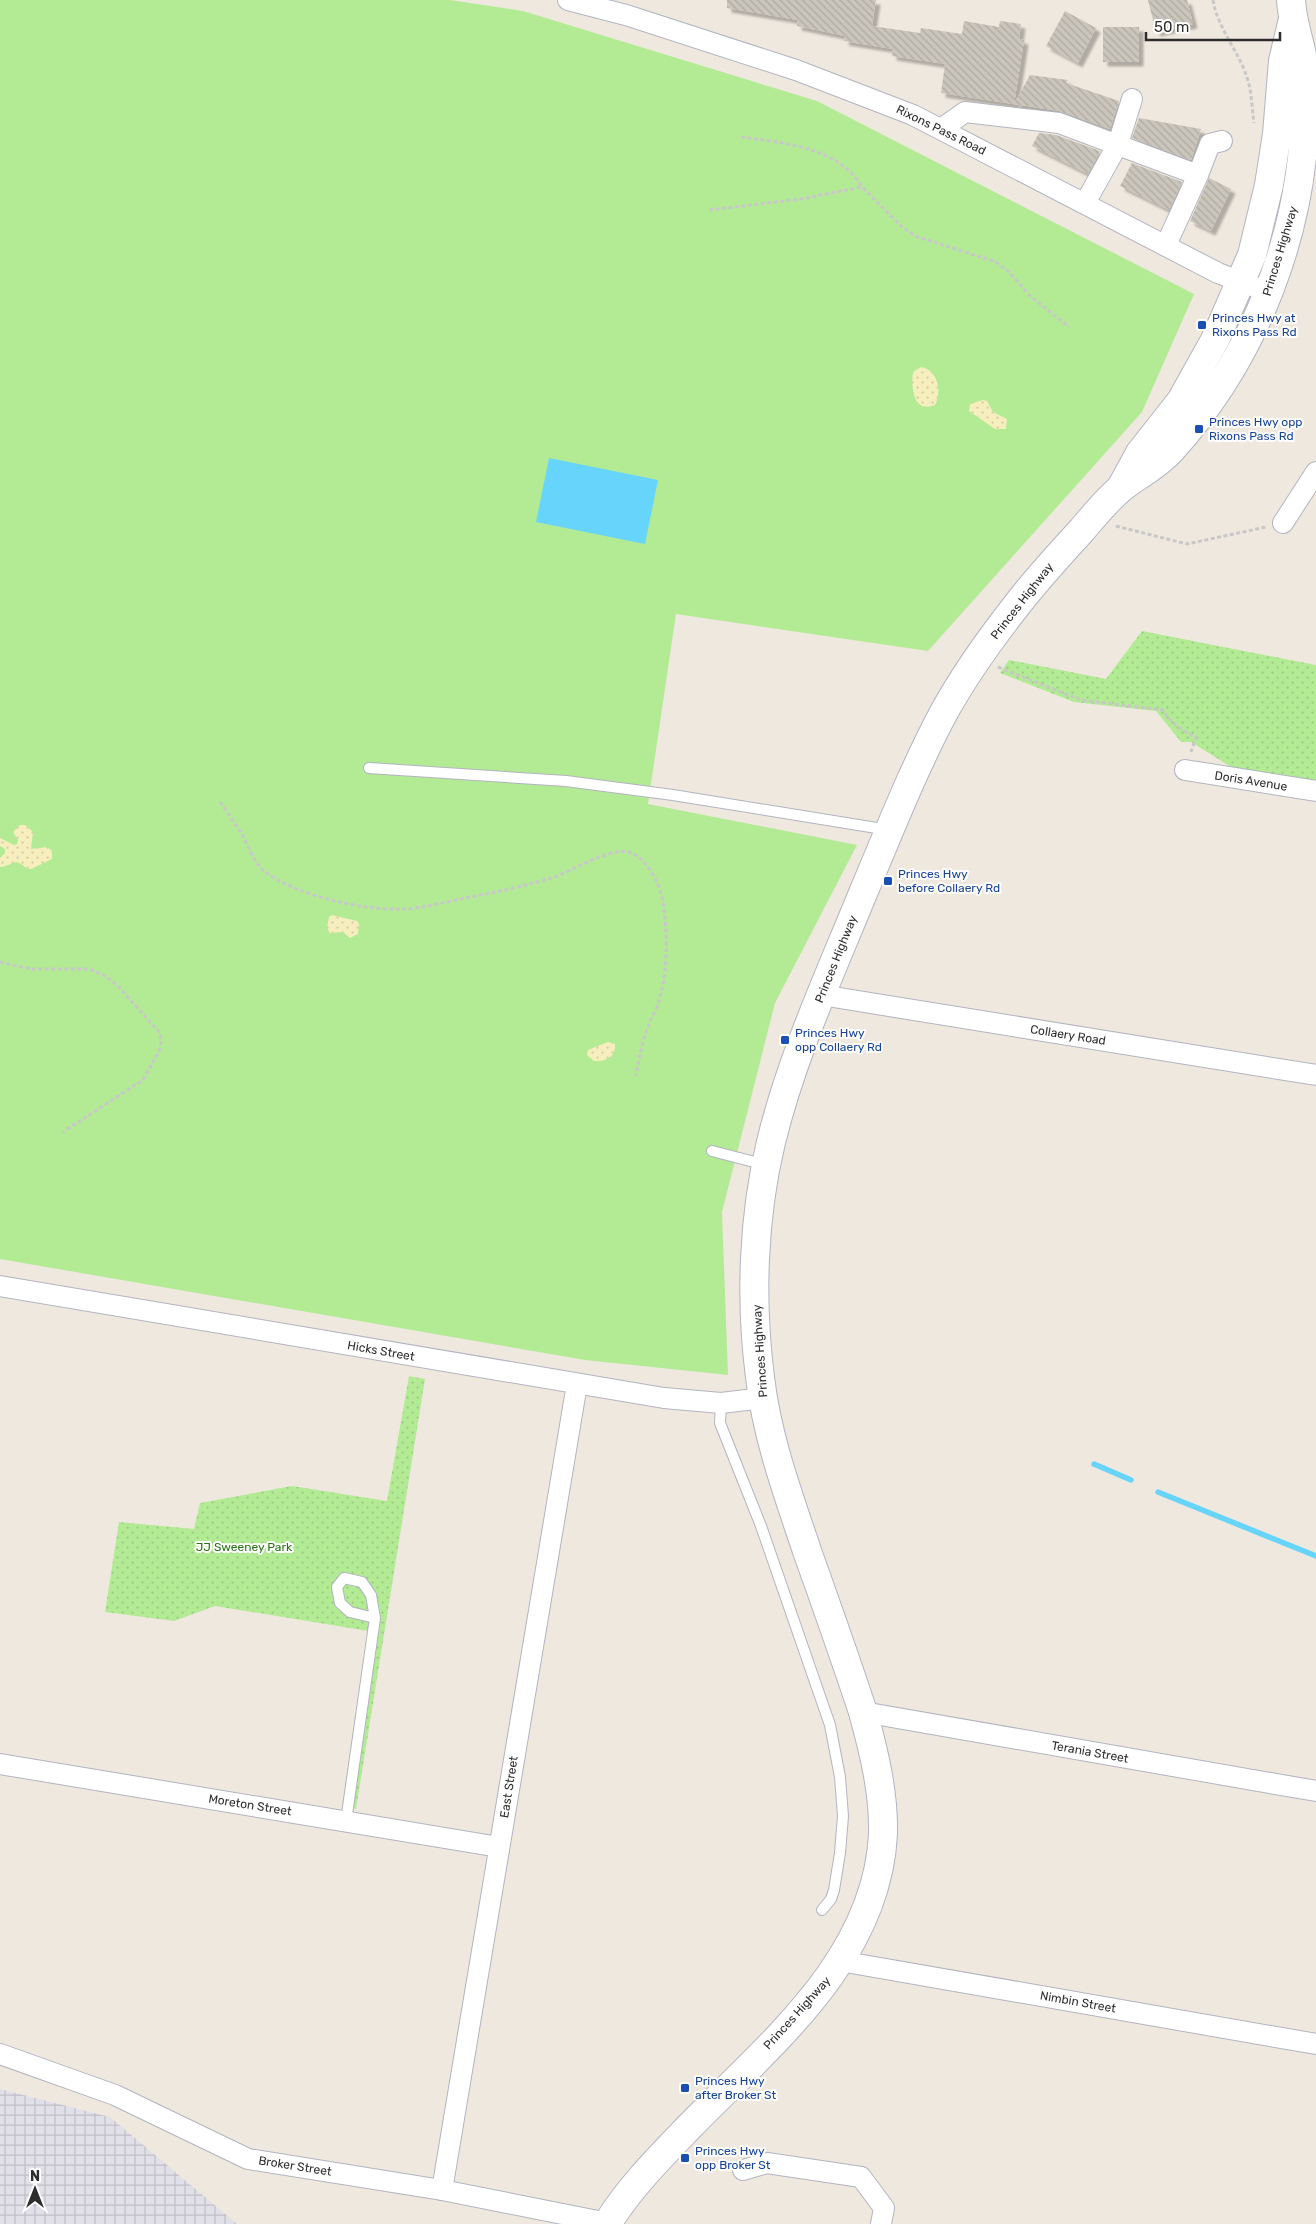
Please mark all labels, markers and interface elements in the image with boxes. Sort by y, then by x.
scale bar [1146,10,1280,42]
text: 50 m [1154,18,1189,36]
street label: Rixons Pass Road [894,102,988,158]
street label: Princes Highway [1260,204,1300,298]
place label: Princes Hwy at Rixons Pass Rd [1212,311,1297,339]
marker: Princes Hwy at Rixons Pass Rd [1196,319,1208,331]
place label: Princes Hwy opp Rixons Pass Rd [1209,415,1302,443]
marker: Princes Hwy opp Rixons Pass Rd [1193,423,1205,435]
street label: Princes Highway [988,560,1056,642]
street label: Doris Avenue [1214,768,1289,794]
place label: Princes Hwy before Collaery Rd [898,867,1000,895]
marker: Princes Hwy before Collaery Rd [882,875,894,887]
street label: Princes Highway [812,913,860,1005]
street label: Collaery Road [1029,1022,1107,1048]
place label: Princes Hwy opp Collaery Rd [795,1026,882,1054]
marker: Princes Hwy opp Collaery Rd [779,1034,791,1046]
street label: Princes Highway [750,1304,770,1398]
street label: Hicks Street [346,1338,416,1364]
park label: JJ Sweeney Park [196,1540,293,1554]
street label: Terania Street [1050,1738,1130,1766]
street label: East Street [497,1755,521,1819]
street label: Moreton Street [207,1792,293,1819]
street label: Princes Highway [761,1973,834,2052]
street label: Nimbin Street [1039,1988,1117,2016]
place label: Princes Hwy after Broker St [695,2074,776,2102]
marker: Princes Hwy after Broker St [679,2082,691,2094]
place label: Princes Hwy opp Broker St [695,2144,771,2172]
marker: Princes Hwy opp Broker St [679,2152,691,2164]
street label: Broker Street [257,2153,333,2179]
north arrow [10,2164,60,2214]
text: N [30,2168,40,2185]

